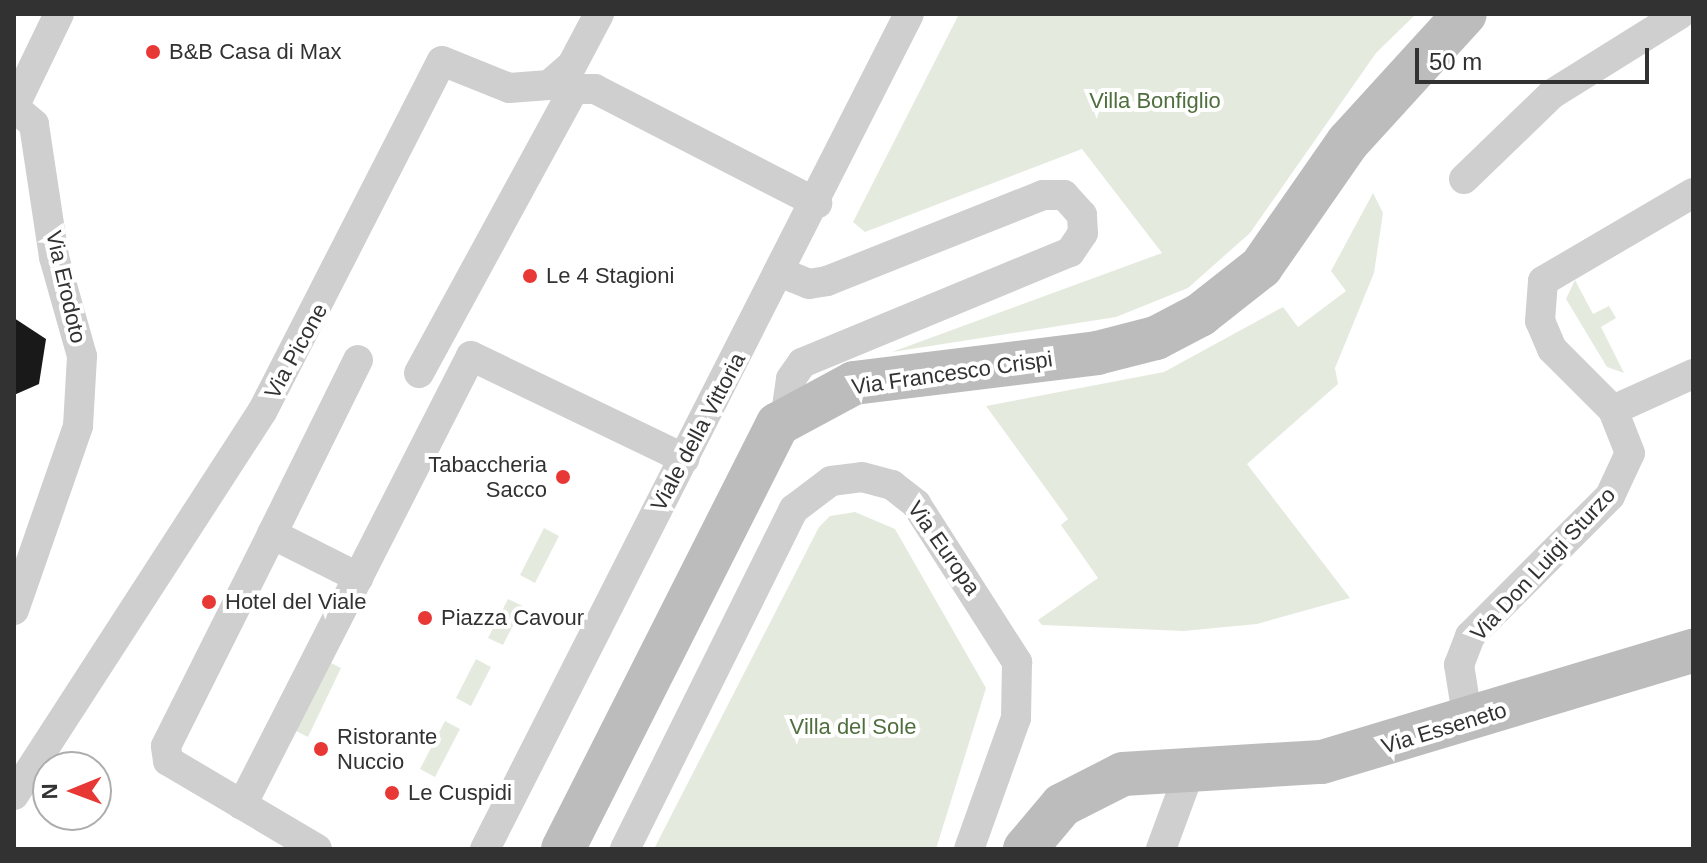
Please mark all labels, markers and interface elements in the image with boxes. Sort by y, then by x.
scale bar [1419,32,1653,82]
place label: B&B Casa di Max [169,39,341,65]
marker: B&B Casa di Max [144,43,162,61]
text: 50 m [1429,48,1482,75]
park label: Villa Bonfiglio [1089,88,1221,114]
street label: Via Erodoto [40,228,92,346]
place label: Le 4 Stagioni [546,263,674,289]
marker: Le 4 Stagioni [521,267,539,285]
street label: Via Picone [259,299,333,403]
street label: Via Francesco Crispi [850,346,1054,400]
street label: Viale della Vittoria [645,348,751,516]
place label: Tabaccheria Sacco [428,451,547,502]
marker: Tabaccheria Sacco [554,468,572,486]
street label: Via Don Luigi Sturzo [1465,482,1621,646]
street label: Via Europa [902,496,986,600]
place label: Hotel del Viale [225,589,366,615]
marker: Hotel del Viale [200,593,218,611]
place label: Piazza Cavour [441,605,584,631]
marker: Piazza Cavour [416,609,434,627]
street label: Via Esseneto [1378,696,1510,760]
park label: Villa del Sole [790,714,916,740]
place label: Ristorante Nuccio [337,723,437,774]
marker: Ristorante Nuccio [312,740,330,758]
north arrow [32,751,112,831]
place label: Le Cuspidi [408,780,512,806]
text: N [37,783,62,800]
marker: Le Cuspidi [383,784,401,802]

